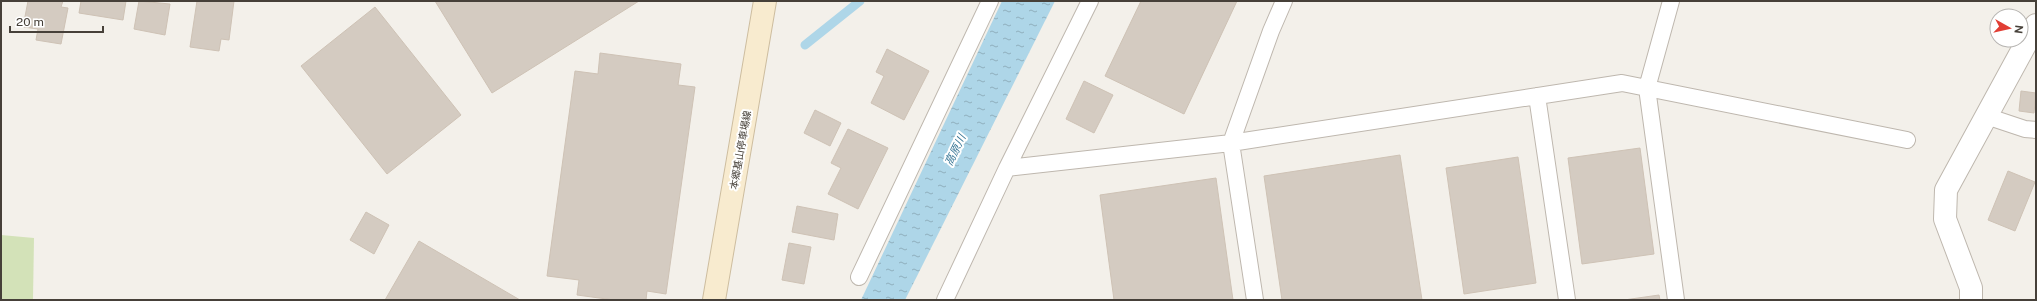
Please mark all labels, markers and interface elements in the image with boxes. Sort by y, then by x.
scale bar [10,8,103,34]
north arrow [1989,8,2029,48]
text: 20 m [16,15,44,29]
text: N [2012,24,2025,34]
street label: 本郷基山停車場線 [727,110,753,190]
water label: 高原川 [942,132,968,167]

